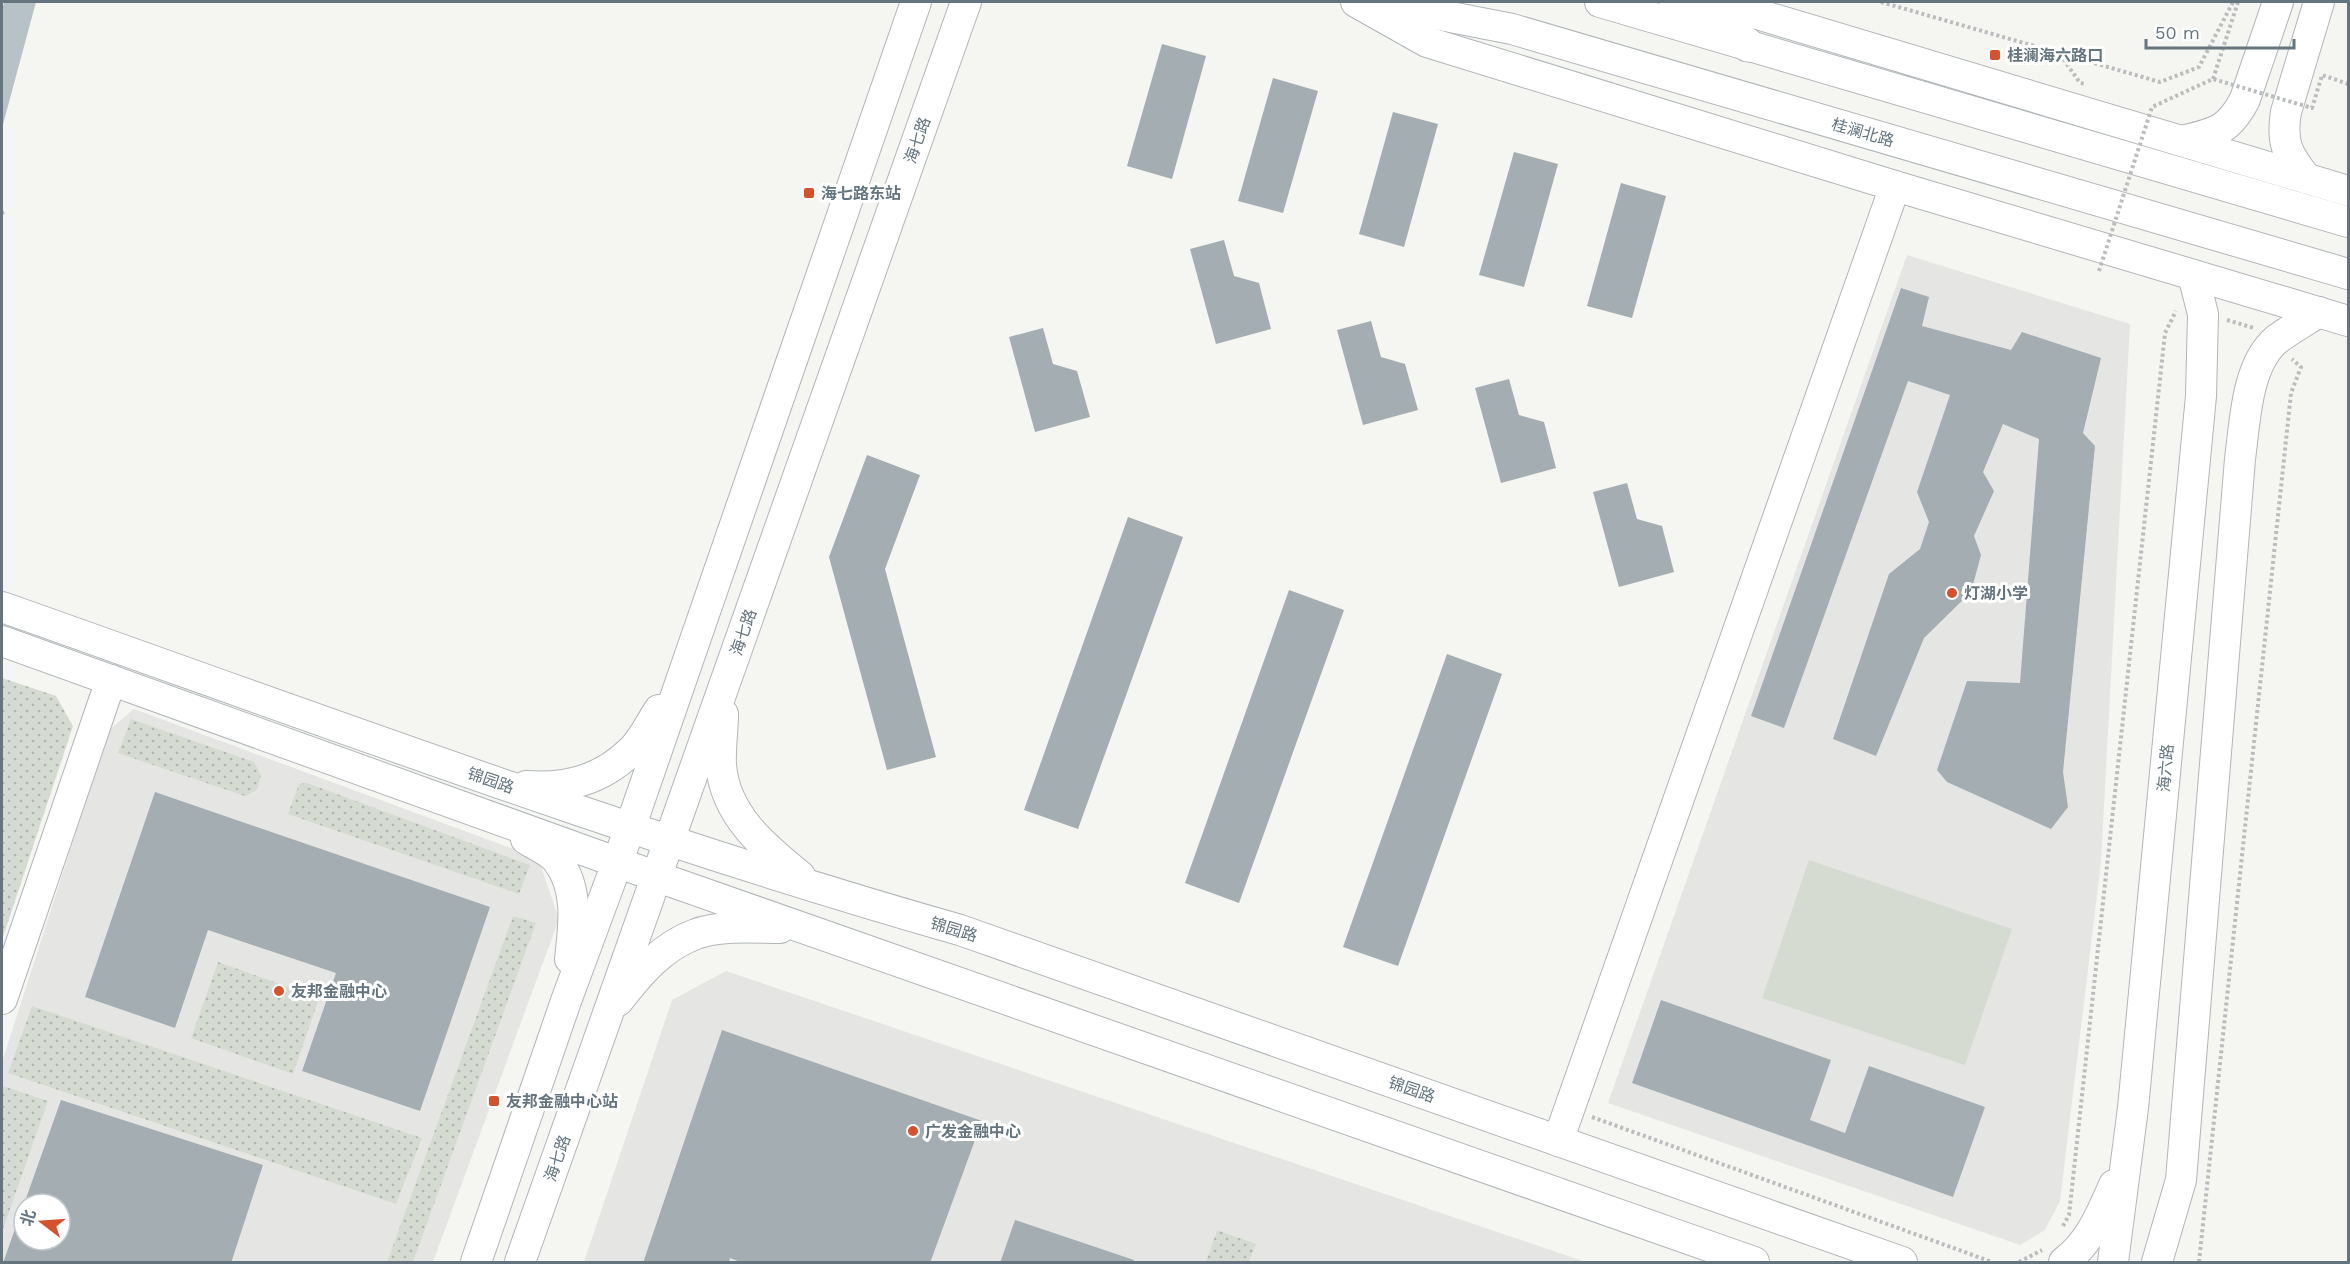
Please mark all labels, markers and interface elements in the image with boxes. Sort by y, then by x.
scale bar [2146,12,2294,50]
text: 50 m [2155,22,2200,43]
place label: 桂澜海六路口 [2007,46,2103,65]
marker: 桂澜海六路口 [1988,48,2002,62]
street label: 海七路 [901,114,934,166]
street label: 桂澜北路 [1829,115,1896,150]
place label: 海七路东站 [821,184,901,203]
marker: 海七路东站 [802,186,816,200]
place label: 灯湖小学 [1964,584,2028,603]
marker: 灯湖小学 [1945,586,1959,600]
street label: 海七路 [727,606,760,658]
street label: 海六路 [2154,743,2177,793]
street label: 锦园路 [465,764,517,797]
street label: 锦园路 [928,913,980,946]
place label: 友邦金融中心 [291,982,387,1001]
marker: 友邦金融中心 [272,984,286,998]
street label: 锦园路 [1386,1073,1438,1106]
place label: 友邦金融中心站 [506,1092,618,1111]
marker: 友邦金融中心站 [487,1094,501,1108]
place label: 广发金融中心 [925,1122,1021,1141]
marker: 广发金融中心 [906,1124,920,1138]
street label: 海七路 [541,1132,574,1184]
north arrow [12,1192,72,1252]
text: 北 [17,1207,40,1228]

